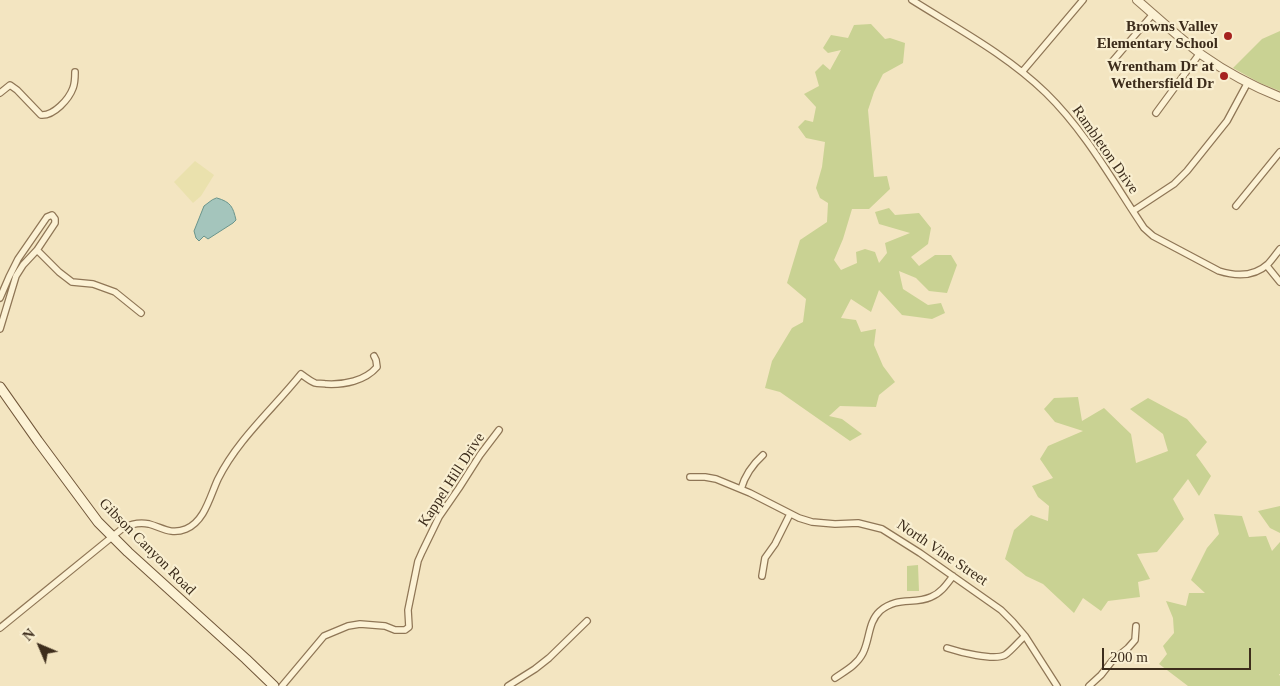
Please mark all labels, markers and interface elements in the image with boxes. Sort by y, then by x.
place label: Browns Valley Elementary School [1097,18,1218,53]
marker: Browns Valley Elementary School [1222,30,1234,42]
place label: Wrentham Dr at Wethersfield Dr [1107,58,1214,93]
marker: Wrentham Dr at Wethersfield Dr [1218,70,1230,82]
street label: Rambleton Drive [1068,102,1142,198]
street label: Kappel Hill Drive [415,430,489,530]
street label: Gibson Canyon Road [95,495,199,599]
street label: North Vine Street [893,516,991,590]
north arrow [15,621,65,671]
text: N [20,626,38,644]
scale bar [1105,638,1254,670]
text: 200 m [1110,649,1148,665]

